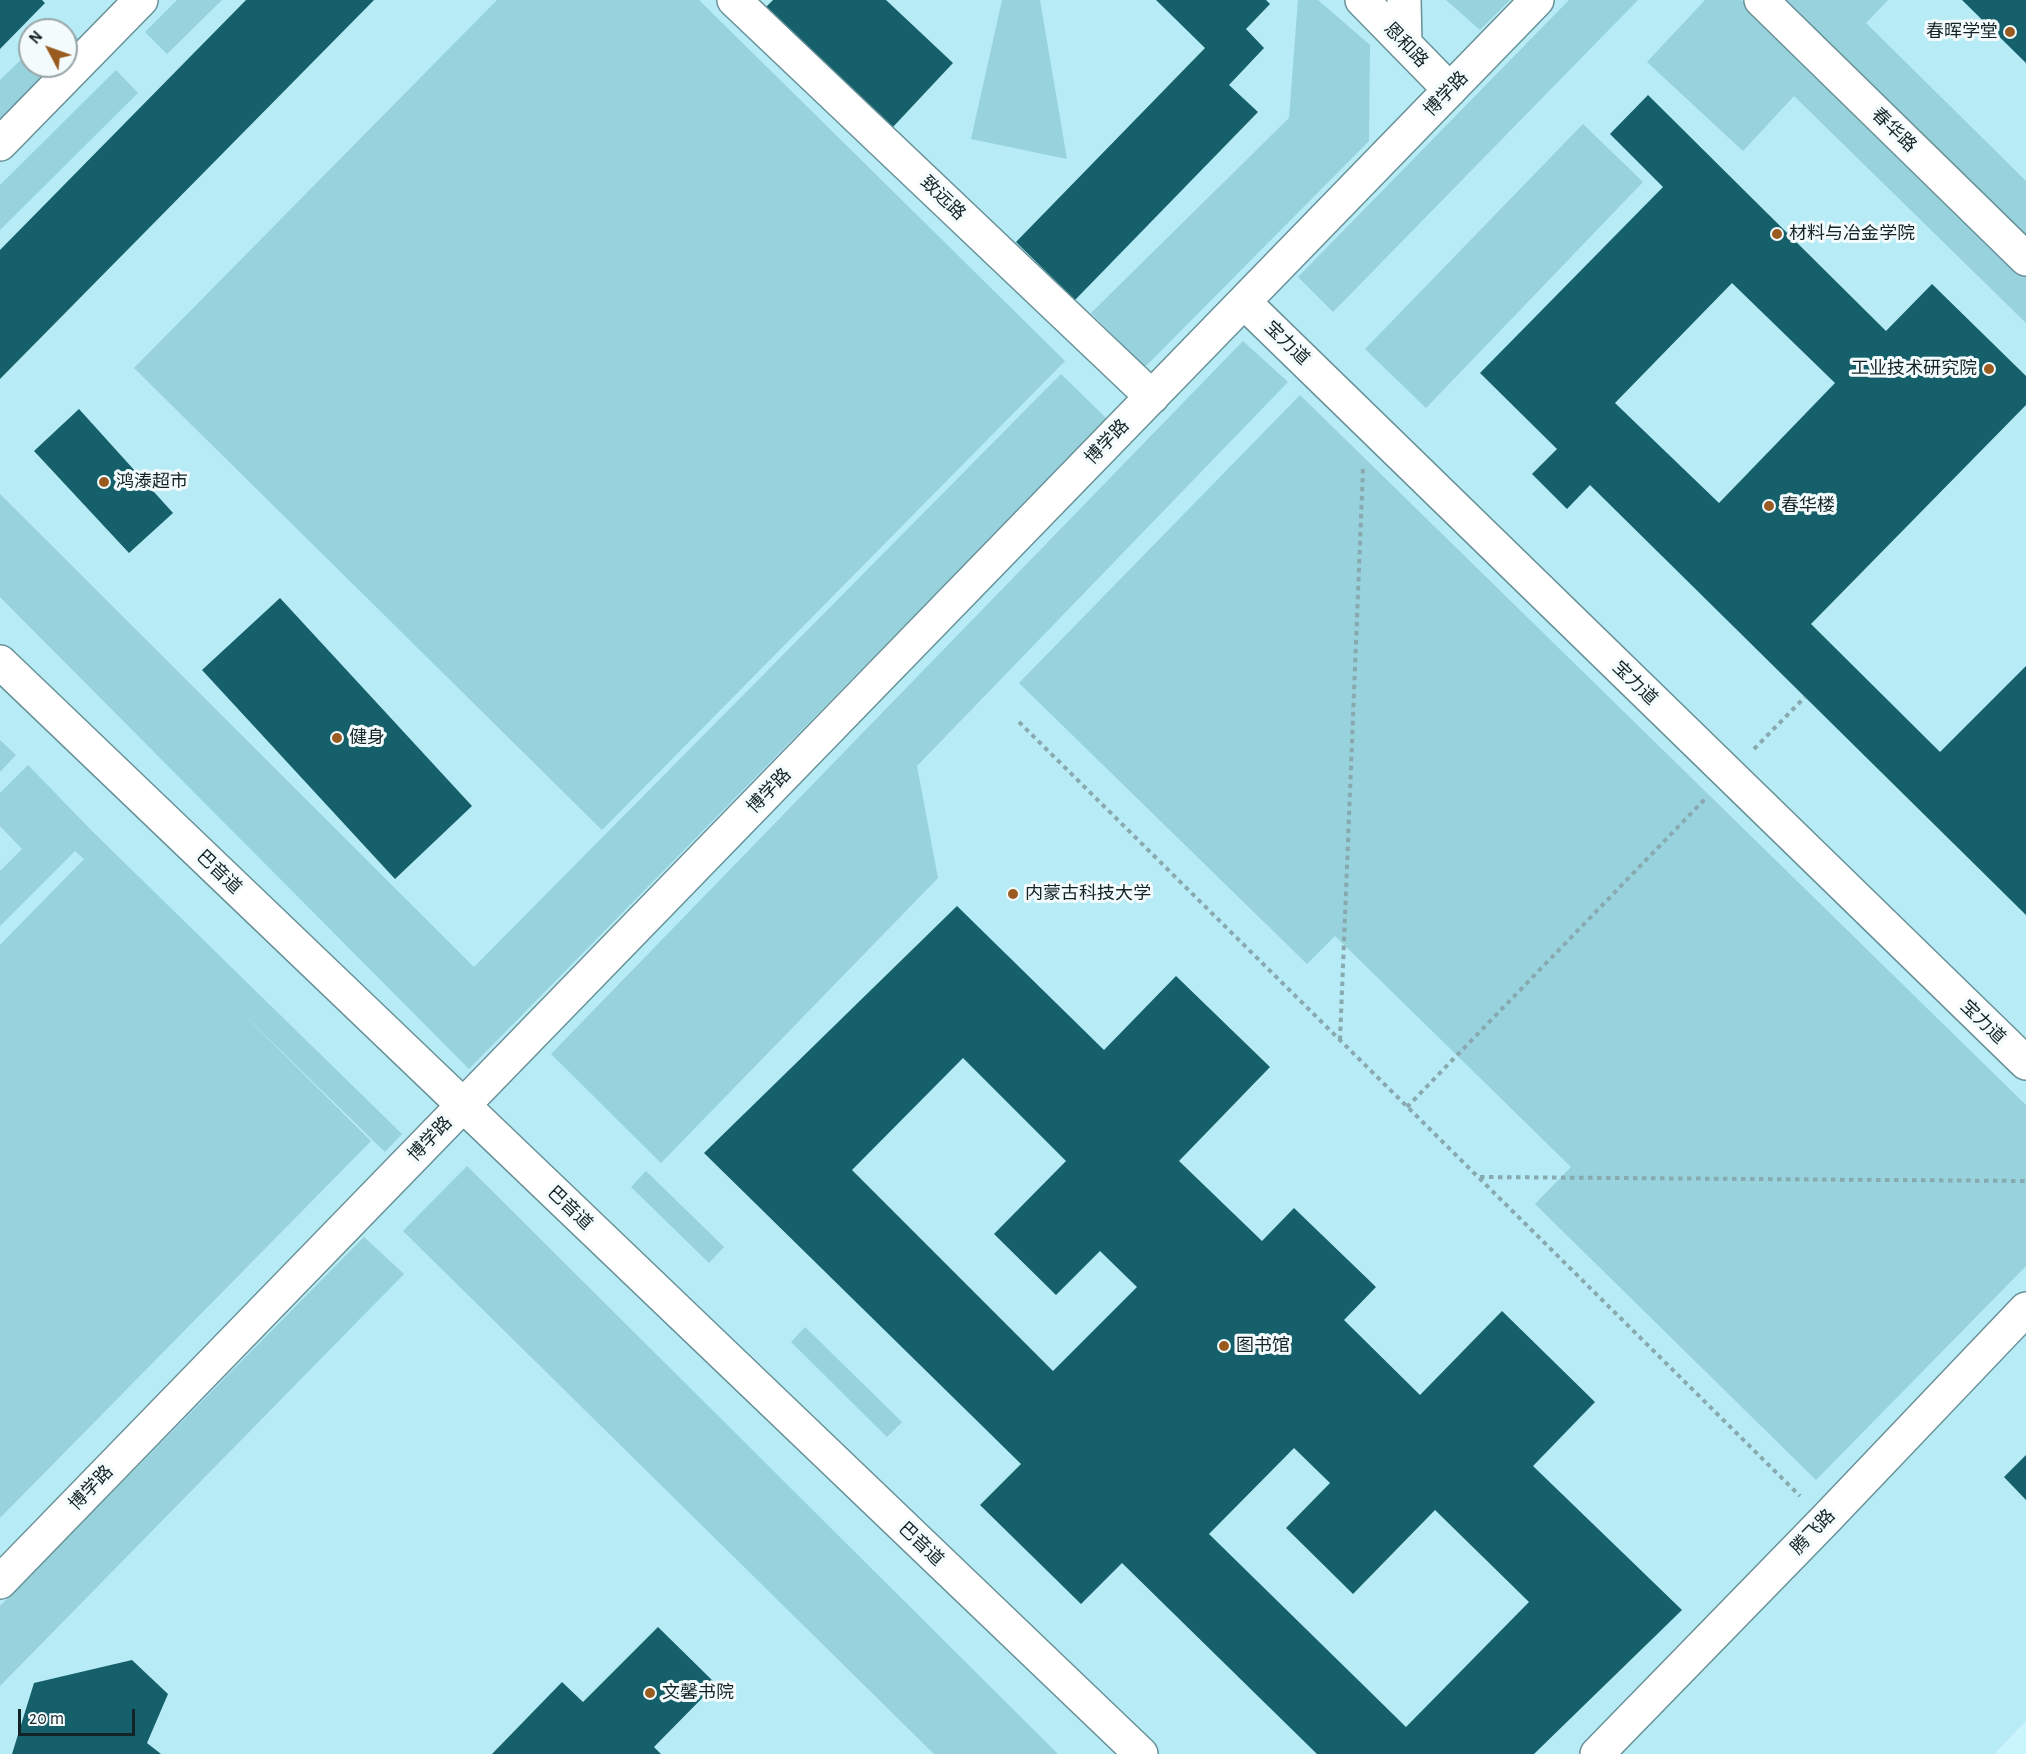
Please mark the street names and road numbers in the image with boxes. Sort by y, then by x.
street label: 恩和路 [1379,18,1433,72]
street label: 博学路 [1419,67,1473,121]
street label: 春华路 [1867,103,1921,157]
street label: 致远路 [916,171,970,225]
street label: 宝力道 [1260,316,1314,370]
street label: 博学路 [1080,415,1134,469]
street label: 宝力道 [1608,656,1662,710]
street label: 博学路 [742,764,796,818]
street label: 巴音道 [192,845,246,899]
street label: 宝力道 [1956,995,2010,1049]
street label: 博学路 [403,1112,457,1166]
street label: 巴音道 [543,1181,597,1235]
street label: 博学路 [64,1461,118,1515]
street label: 腾飞路 [1786,1505,1840,1559]
street label: 巴音道 [894,1517,948,1571]

